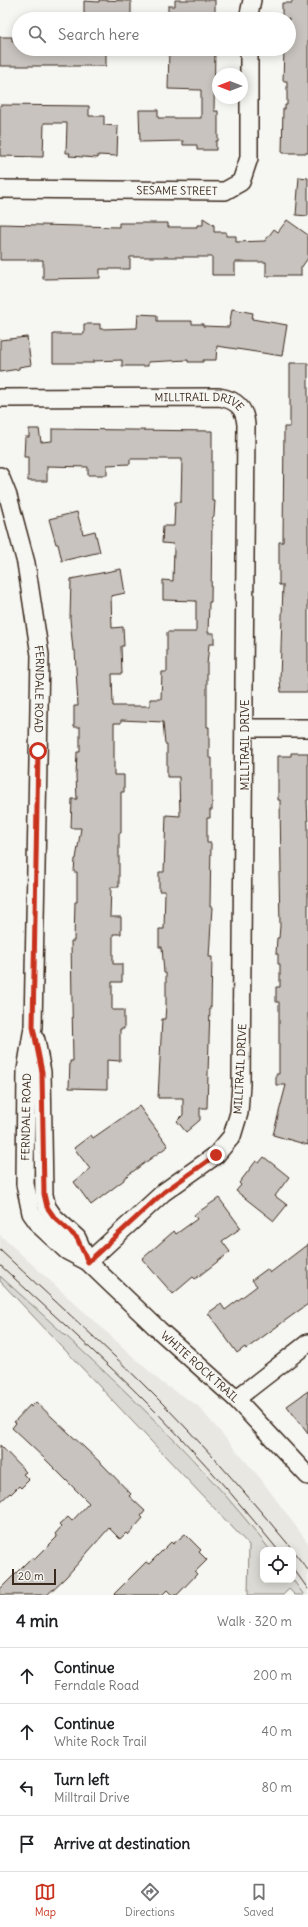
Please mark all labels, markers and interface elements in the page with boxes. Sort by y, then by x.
search box [12,12,296,56]
icon: search [26,23,48,45]
text: Search here [58,25,139,44]
north arrow [212,68,248,104]
street label: SESAME STREET [136,183,218,198]
street label: MILLTRAIL DRIVE [155,390,247,414]
street label: FERNDALE ROAD [32,644,47,733]
street label: MILLTRAIL DRIVE [238,700,252,790]
route start [29,742,47,760]
street label: MILLTRAIL DRIVE [231,1023,249,1115]
street label: FERNDALE ROAD [18,1073,34,1161]
route end [207,1146,225,1164]
street label: WHITE ROCK TRAIL [158,1328,242,1406]
map controls [260,1547,296,1583]
button: locate [260,1547,296,1583]
scale bar [12,1567,56,1586]
text: 20 m [18,1569,44,1583]
text: 4 min [16,1610,58,1632]
text: Walk · 320 m [217,1613,292,1630]
text: Continue [54,1658,115,1677]
icon: ahead [16,1665,38,1687]
text: 200 m [253,1667,292,1684]
text: Ferndale Road [54,1677,139,1694]
text: Continue [54,1714,115,1733]
icon: ahead [16,1721,38,1743]
text: 40 m [261,1723,292,1740]
text: White Rock Trail [54,1733,147,1750]
text: Turn left [54,1770,109,1789]
icon: left [16,1777,38,1799]
text: 80 m [261,1779,292,1796]
text: Milltrail Drive [54,1789,130,1806]
icon: arrive [16,1833,38,1855]
text: Arrive at destination [54,1834,190,1853]
tab: Map [34,1881,56,1919]
tab: Directions [125,1881,175,1919]
tab: Saved [243,1881,274,1919]

